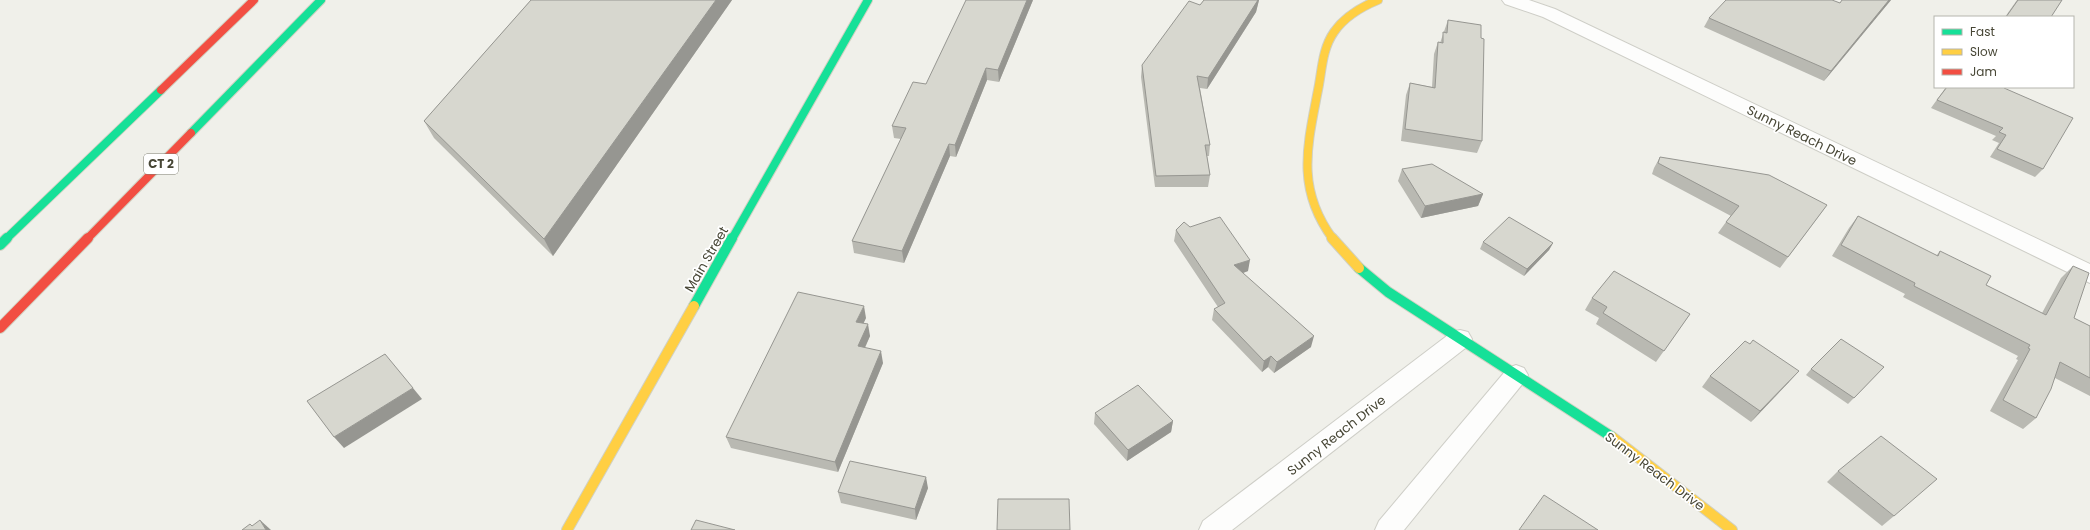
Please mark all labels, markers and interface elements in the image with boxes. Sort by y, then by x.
legend [1934,16,2074,88]
text: Fast [1970,23,1995,40]
text: Slow [1970,43,1998,60]
text: Jam [1970,63,1997,80]
street label: Sunny Reach Drive [1744,101,1860,170]
road number: CT 2 [144,154,178,174]
street label: Main Street [680,223,733,296]
street label: Sunny Reach Drive [1283,391,1390,480]
street label: Sunny Reach Drive [1601,428,1708,515]

